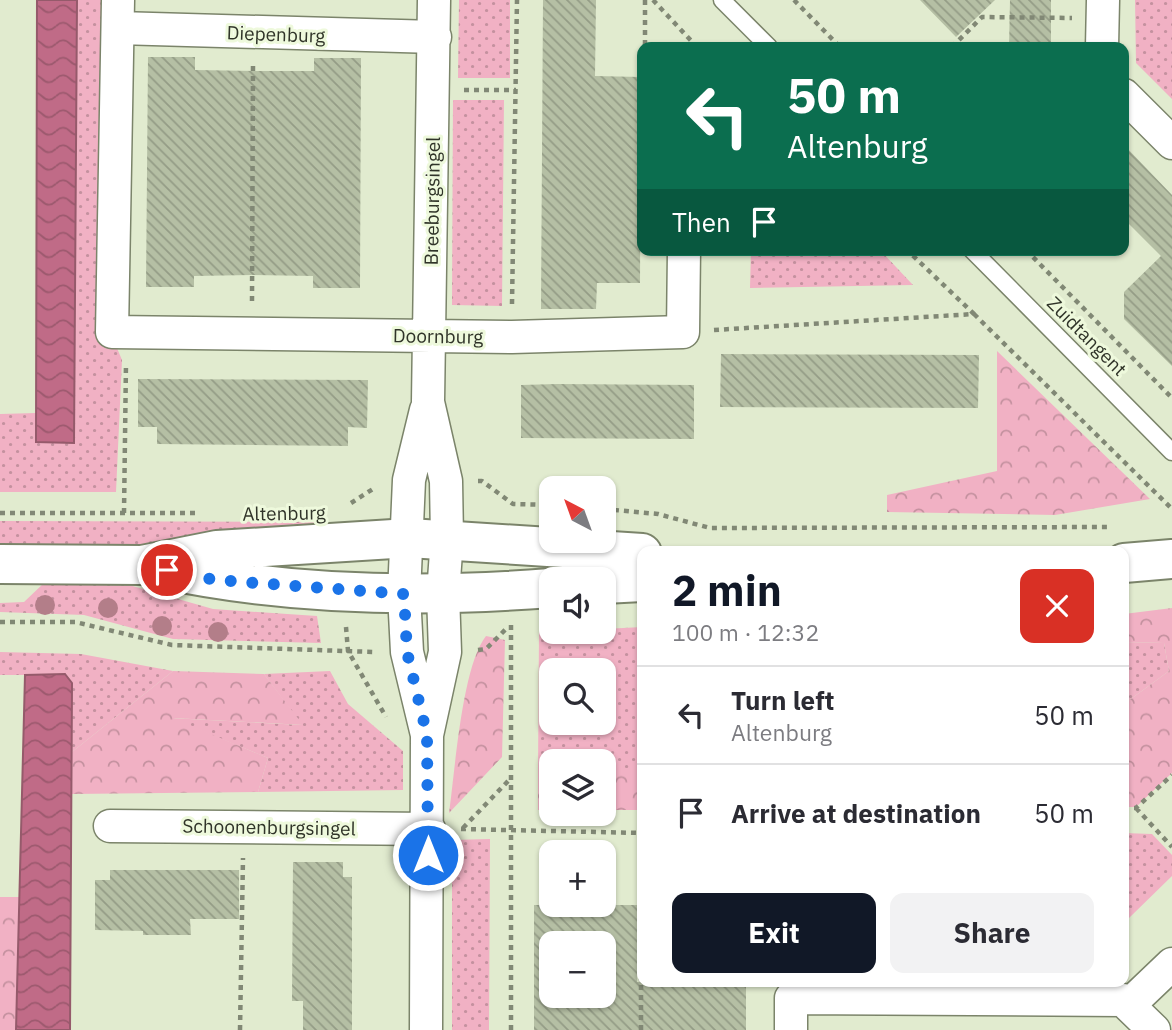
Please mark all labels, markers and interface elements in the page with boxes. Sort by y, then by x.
street label: Diepenburg [226,20,326,48]
text: 50 m [787,63,901,126]
icon: left [672,70,763,161]
text: Altenburg [787,125,928,167]
street label: Breeburgsingel [419,136,445,266]
icon: arrive [745,203,783,241]
text: Then [672,205,731,239]
street label: Zuidtangent [1042,291,1132,381]
street label: Doornburg [393,323,483,349]
north arrow [539,476,616,553]
map controls [539,476,616,1008]
street label: Altenburg [242,500,326,526]
pin [137,540,197,600]
icon: arrive [148,551,186,589]
text: 2 min [672,563,782,618]
button: sound [539,567,616,644]
button: close [1020,569,1094,643]
text: 100 m · 12:32 [672,617,819,647]
button: search [539,658,616,735]
text: Turn left [731,683,834,717]
icon: left [672,696,710,734]
text: 50 m [1034,698,1094,732]
text: Altenburg [731,717,832,747]
button: layers [539,749,616,826]
icon: arrive [672,794,710,832]
text: Arrive at destination [731,796,981,830]
text: 50 m [1034,796,1094,830]
street label: Schoonenburgsingel [182,813,356,841]
position arrow [391,818,465,892]
button: + [539,840,616,917]
button: Exit [672,893,876,973]
button: Share [890,893,1094,973]
button: − [539,931,616,1008]

